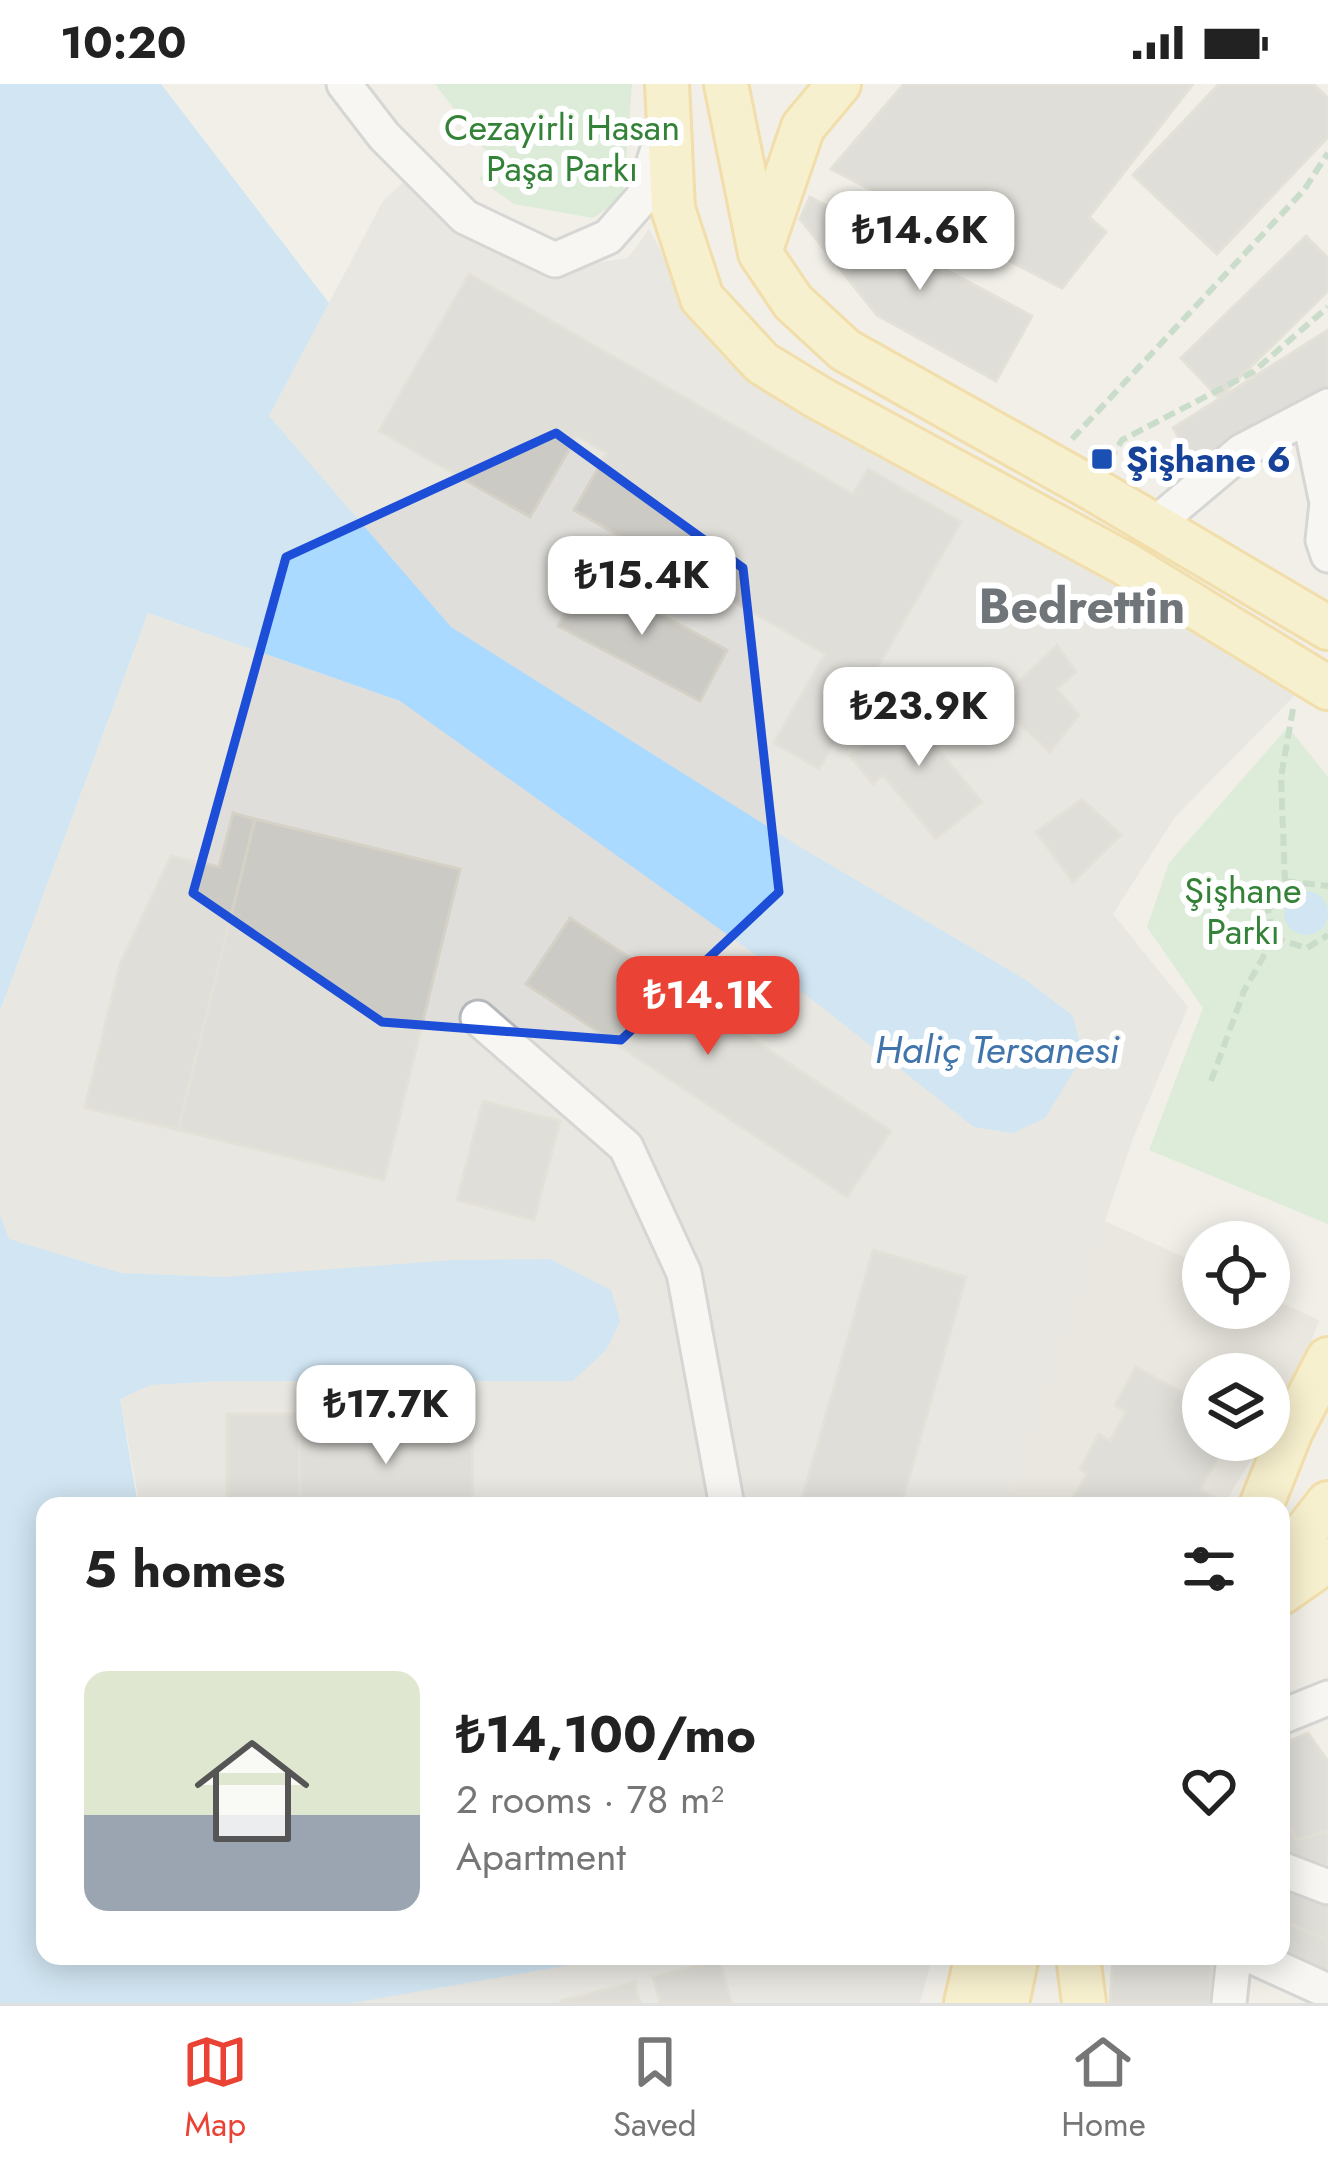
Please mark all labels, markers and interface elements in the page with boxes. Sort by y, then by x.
text: 10:20 [60,10,187,75]
park label: Cezayirli Hasan Paşa Parkı [444,101,680,194]
pin: ₺14.6K [822,191,1018,293]
text: ₺14.6K [852,201,988,258]
place label: Şişhane 6 [1126,433,1291,485]
marker: Şişhane 6 [1089,446,1115,472]
pin: ₺15.4K [544,536,740,638]
text: ₺15.4K [575,546,709,603]
district label: Bedrettin [979,572,1185,641]
pin: ₺23.9K [821,667,1017,769]
text: ₺23.9K [850,677,988,734]
park label: Şişhane Parkı [1184,864,1302,957]
pin: ₺14.1K [610,956,806,1058]
text: ₺14.1K [643,966,773,1023]
water label: Haliç Tersanesi [875,1021,1120,1078]
map controls [1182,1221,1290,1461]
button: locate [1182,1221,1290,1329]
button: layers [1182,1353,1290,1461]
pin: ₺17.7K [288,1365,484,1467]
text: ₺17.7K [323,1375,449,1432]
text: 5 homes [84,1532,286,1606]
icon: filters [1176,1536,1242,1602]
text: ₺14,100/mo [456,1697,756,1771]
icon: home [180,1719,324,1863]
icon: heart [1176,1758,1242,1824]
text: 2 rooms · 78 m² [456,1771,724,1828]
text: Apartment [456,1828,626,1885]
tab: Map [182,2029,248,2148]
tab: Saved [613,2029,697,2148]
tab: Home [1061,2029,1146,2148]

